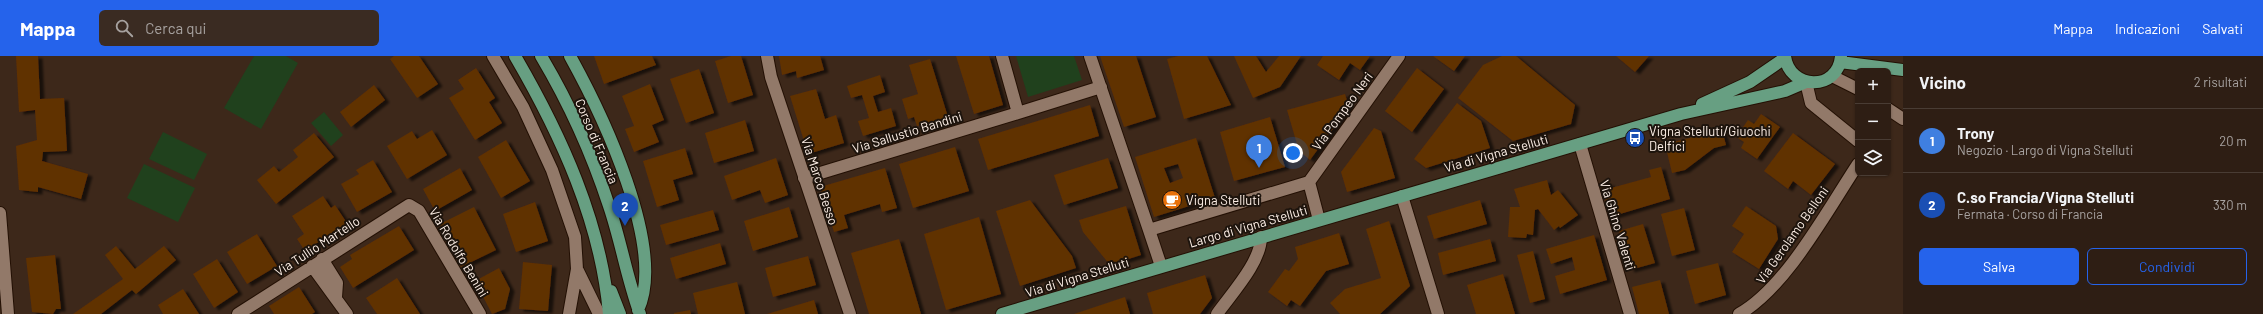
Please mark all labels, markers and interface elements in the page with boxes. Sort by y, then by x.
search box [99,10,379,46]
text: Mappa [20,17,75,40]
icon: search [113,17,135,39]
text: Cerca qui [145,19,206,37]
text: Mappa [2053,20,2093,37]
text: Indicazioni [2115,20,2180,37]
text: Salvati [2202,20,2243,37]
map controls [1855,68,1891,176]
button: + [1855,68,1891,104]
street label: Via Pompeo Neri [1308,69,1376,153]
text: Vicino [1919,72,1966,92]
text: 2 risultati [2194,74,2247,90]
street label: Corso di Francia [572,96,622,186]
button: − [1855,104,1891,140]
street label: Via Sallustio Bandini [850,108,964,156]
place label: Vigna Stelluti/Giuochi Delfici [1649,123,1771,154]
text: Trony [1957,124,1994,142]
bus stop icon: Vigna Stelluti/Giuochi Delfici [1624,127,1646,149]
street label: Via di Vigna Stelluti [1442,130,1550,176]
text: 1 [1930,133,1934,149]
text: 20 m [2219,133,2247,149]
street label: Via Marco Besso [798,135,842,227]
pin: 1 [1246,135,1272,168]
button: layers [1855,140,1891,176]
text: Negozio · Largo di Vigna Stelluti [1957,142,2133,158]
your location [1283,143,1303,163]
street label: Via Ghino Valenti [1597,178,1639,272]
street label: Via Gerolamo Belloni [1752,183,1832,287]
text: C.so Francia/Vigna Stelluti [1957,188,2134,206]
cafe icon: Vigna Stelluti [1161,189,1183,211]
place label: Vigna Stelluti [1186,192,1260,208]
pin: 2 [612,193,638,226]
text: 2 [1928,197,1936,213]
text: 330 m [2213,197,2247,213]
street label: Largo di Vigna Stelluti [1187,201,1309,251]
street label: Via Rodolfo Benini [426,204,492,300]
text: Fermata · Corso di Francia [1957,206,2103,222]
street label: Via Tullio Martello [271,212,363,280]
button: Salva [1919,248,2079,285]
button: Condividi [2087,248,2247,285]
street label: Via di Vigna Stelluti [1023,254,1131,300]

